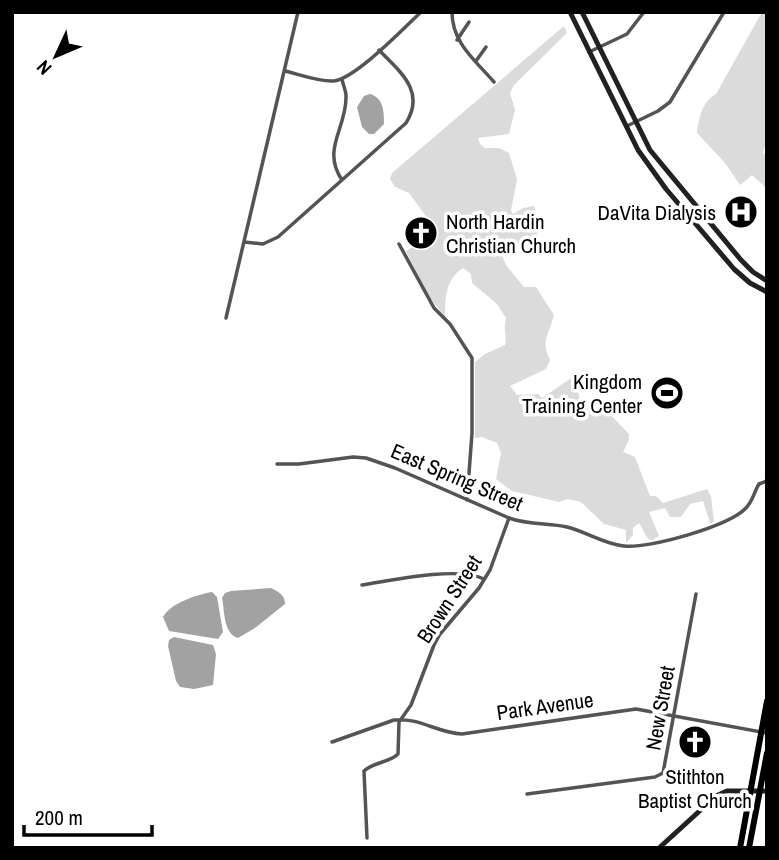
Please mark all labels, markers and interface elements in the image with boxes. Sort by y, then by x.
north arrow [21,21,91,91]
text: N [31,55,57,81]
hospital icon: DaVita Dialysis [722,193,760,231]
place label: DaVita Dialysis [598,198,716,227]
place label: North Hardin Christian Church [446,207,576,260]
church icon: North Hardin Christian Church [402,214,440,252]
place label: Kingdom Training Center [522,367,642,420]
sports icon: Kingdom Training Center [648,374,686,412]
street label: East Spring Street [387,436,528,518]
street label: Brown Street [410,549,488,649]
street label: New Street [638,663,682,752]
street label: Park Avenue [495,685,595,727]
church icon: Stithton Baptist Church [676,723,714,761]
place label: Stithton Baptist Church [638,762,752,815]
scale bar [24,794,152,838]
text: 200 m [35,803,83,832]

